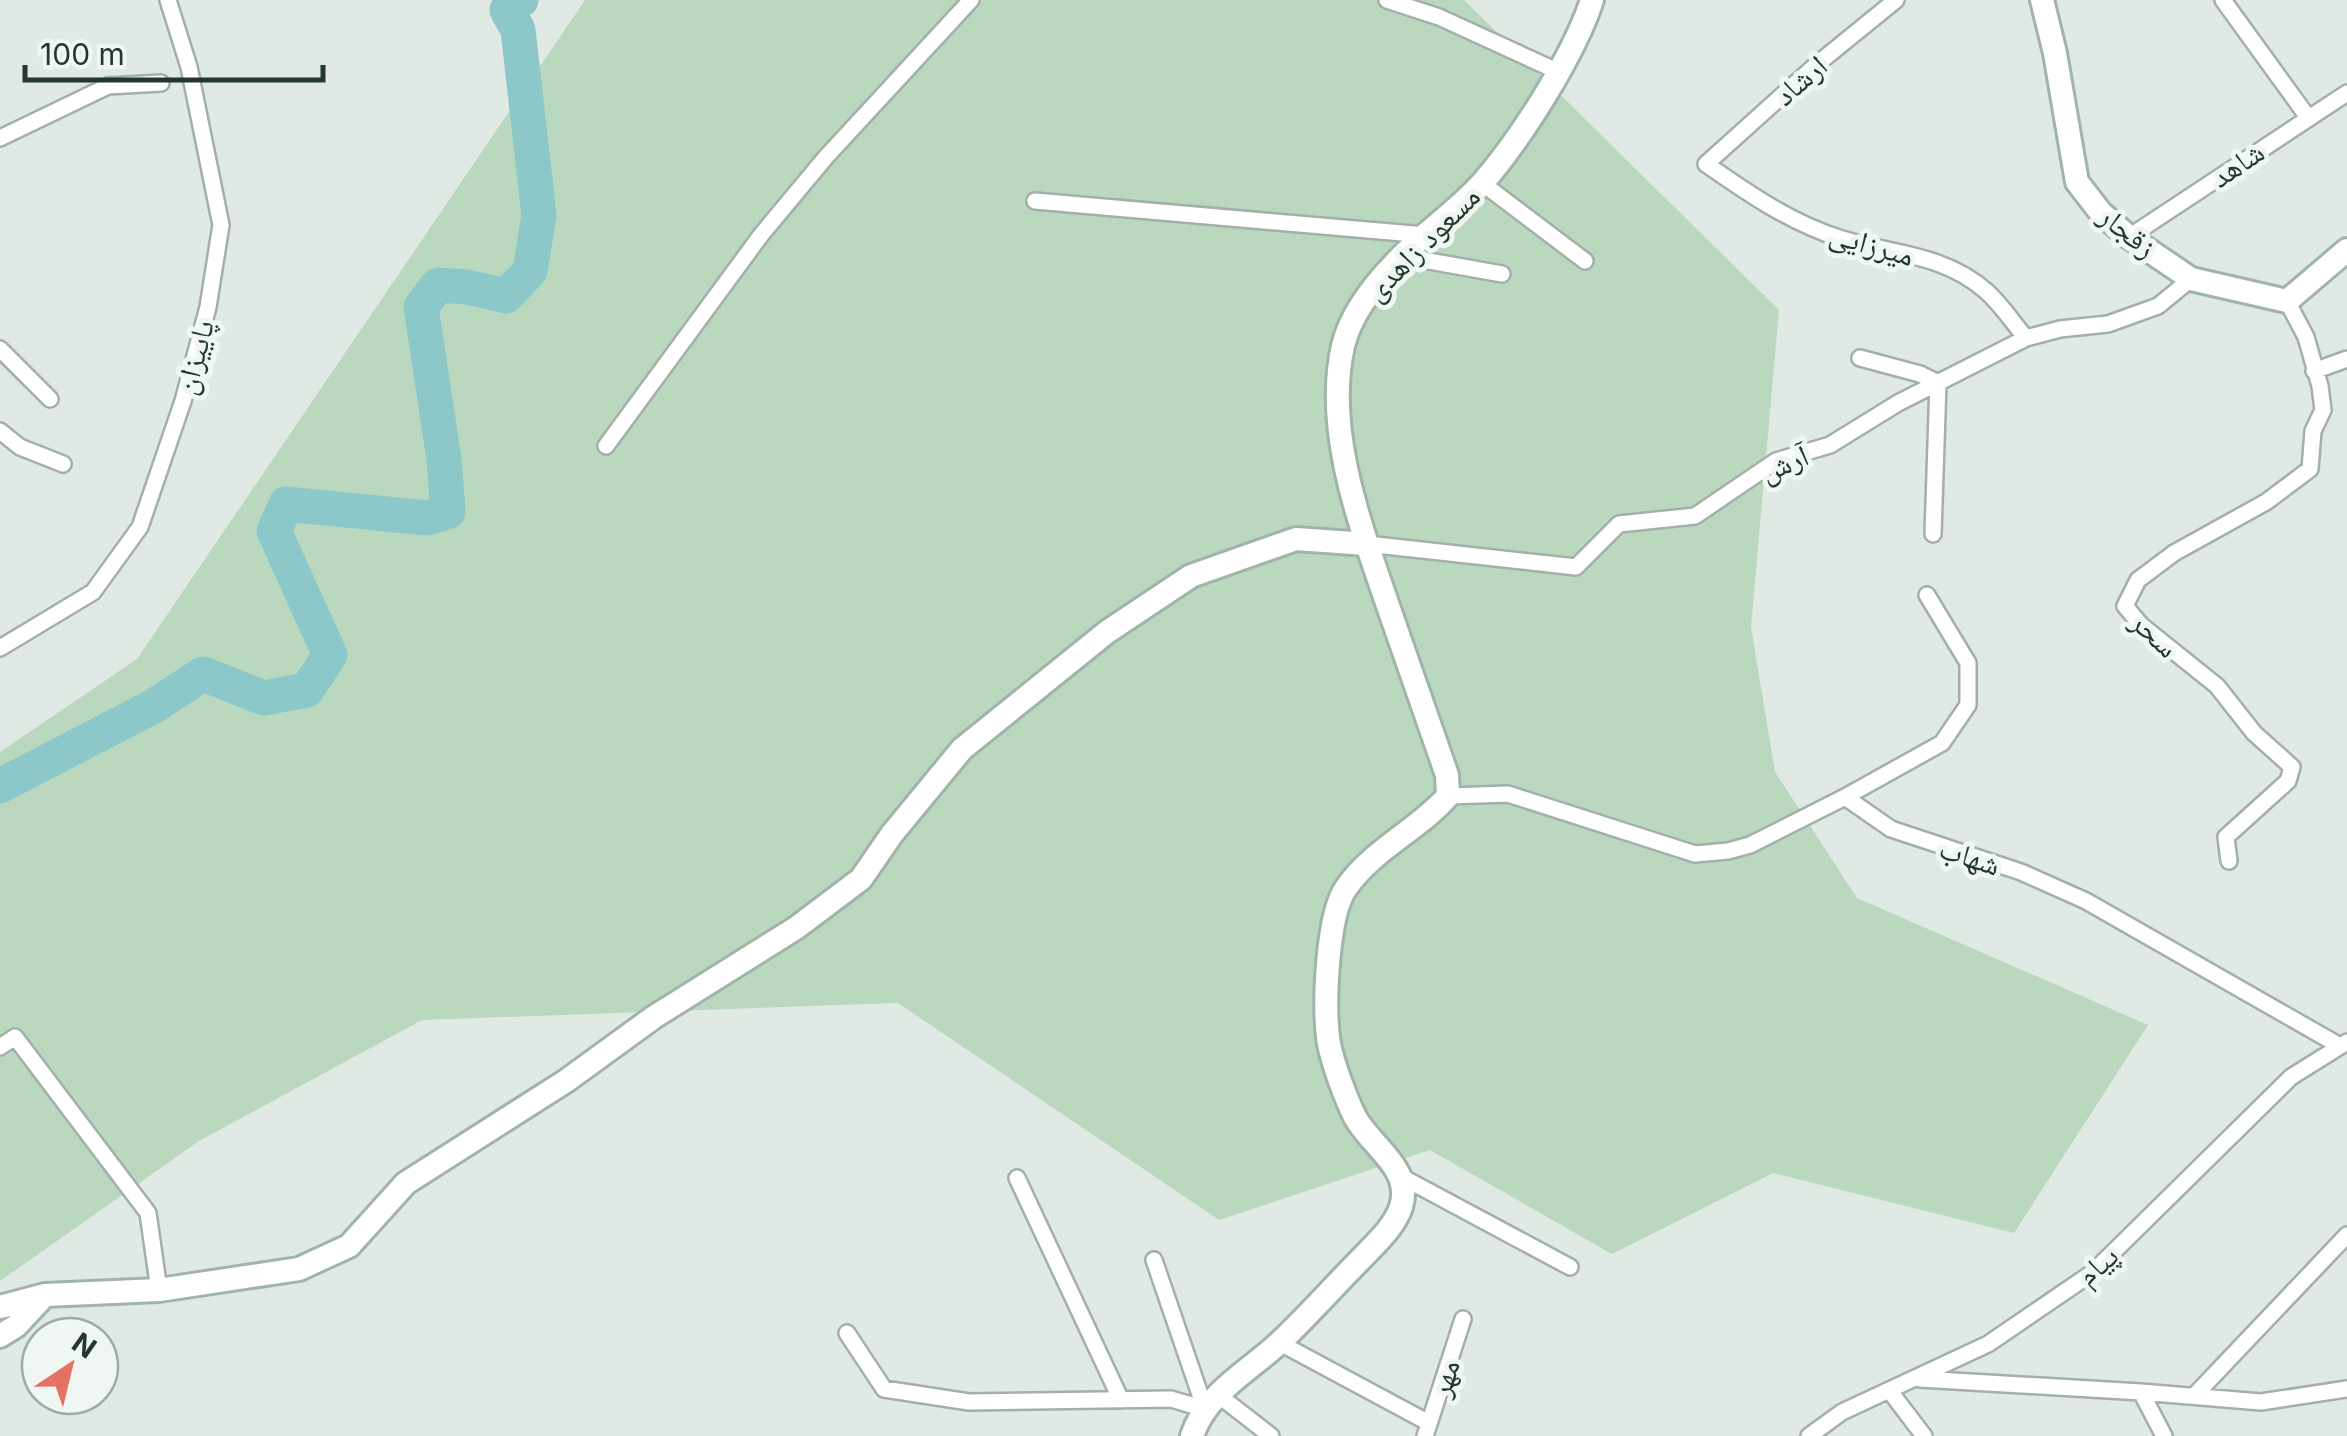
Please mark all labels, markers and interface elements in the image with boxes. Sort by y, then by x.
scale bar [25,20,322,82]
text: 100 m [40,36,125,72]
street label: ارشاد [1766,47,1834,113]
street label: شاهد [2203,133,2271,195]
street label: مسعود زاهدی [1357,178,1488,309]
street label: زقجار [2091,196,2164,265]
street label: میرزایی [1825,215,1918,274]
street label: پاییزان [167,316,222,399]
street label: آرش [1754,436,1815,490]
street label: سحر [2123,602,2186,665]
street label: شهاب [1935,829,2005,883]
street label: پیام [2069,1237,2126,1294]
north arrow [20,1316,120,1416]
text: N [66,1325,103,1366]
street label: مهر [1421,1355,1467,1402]

